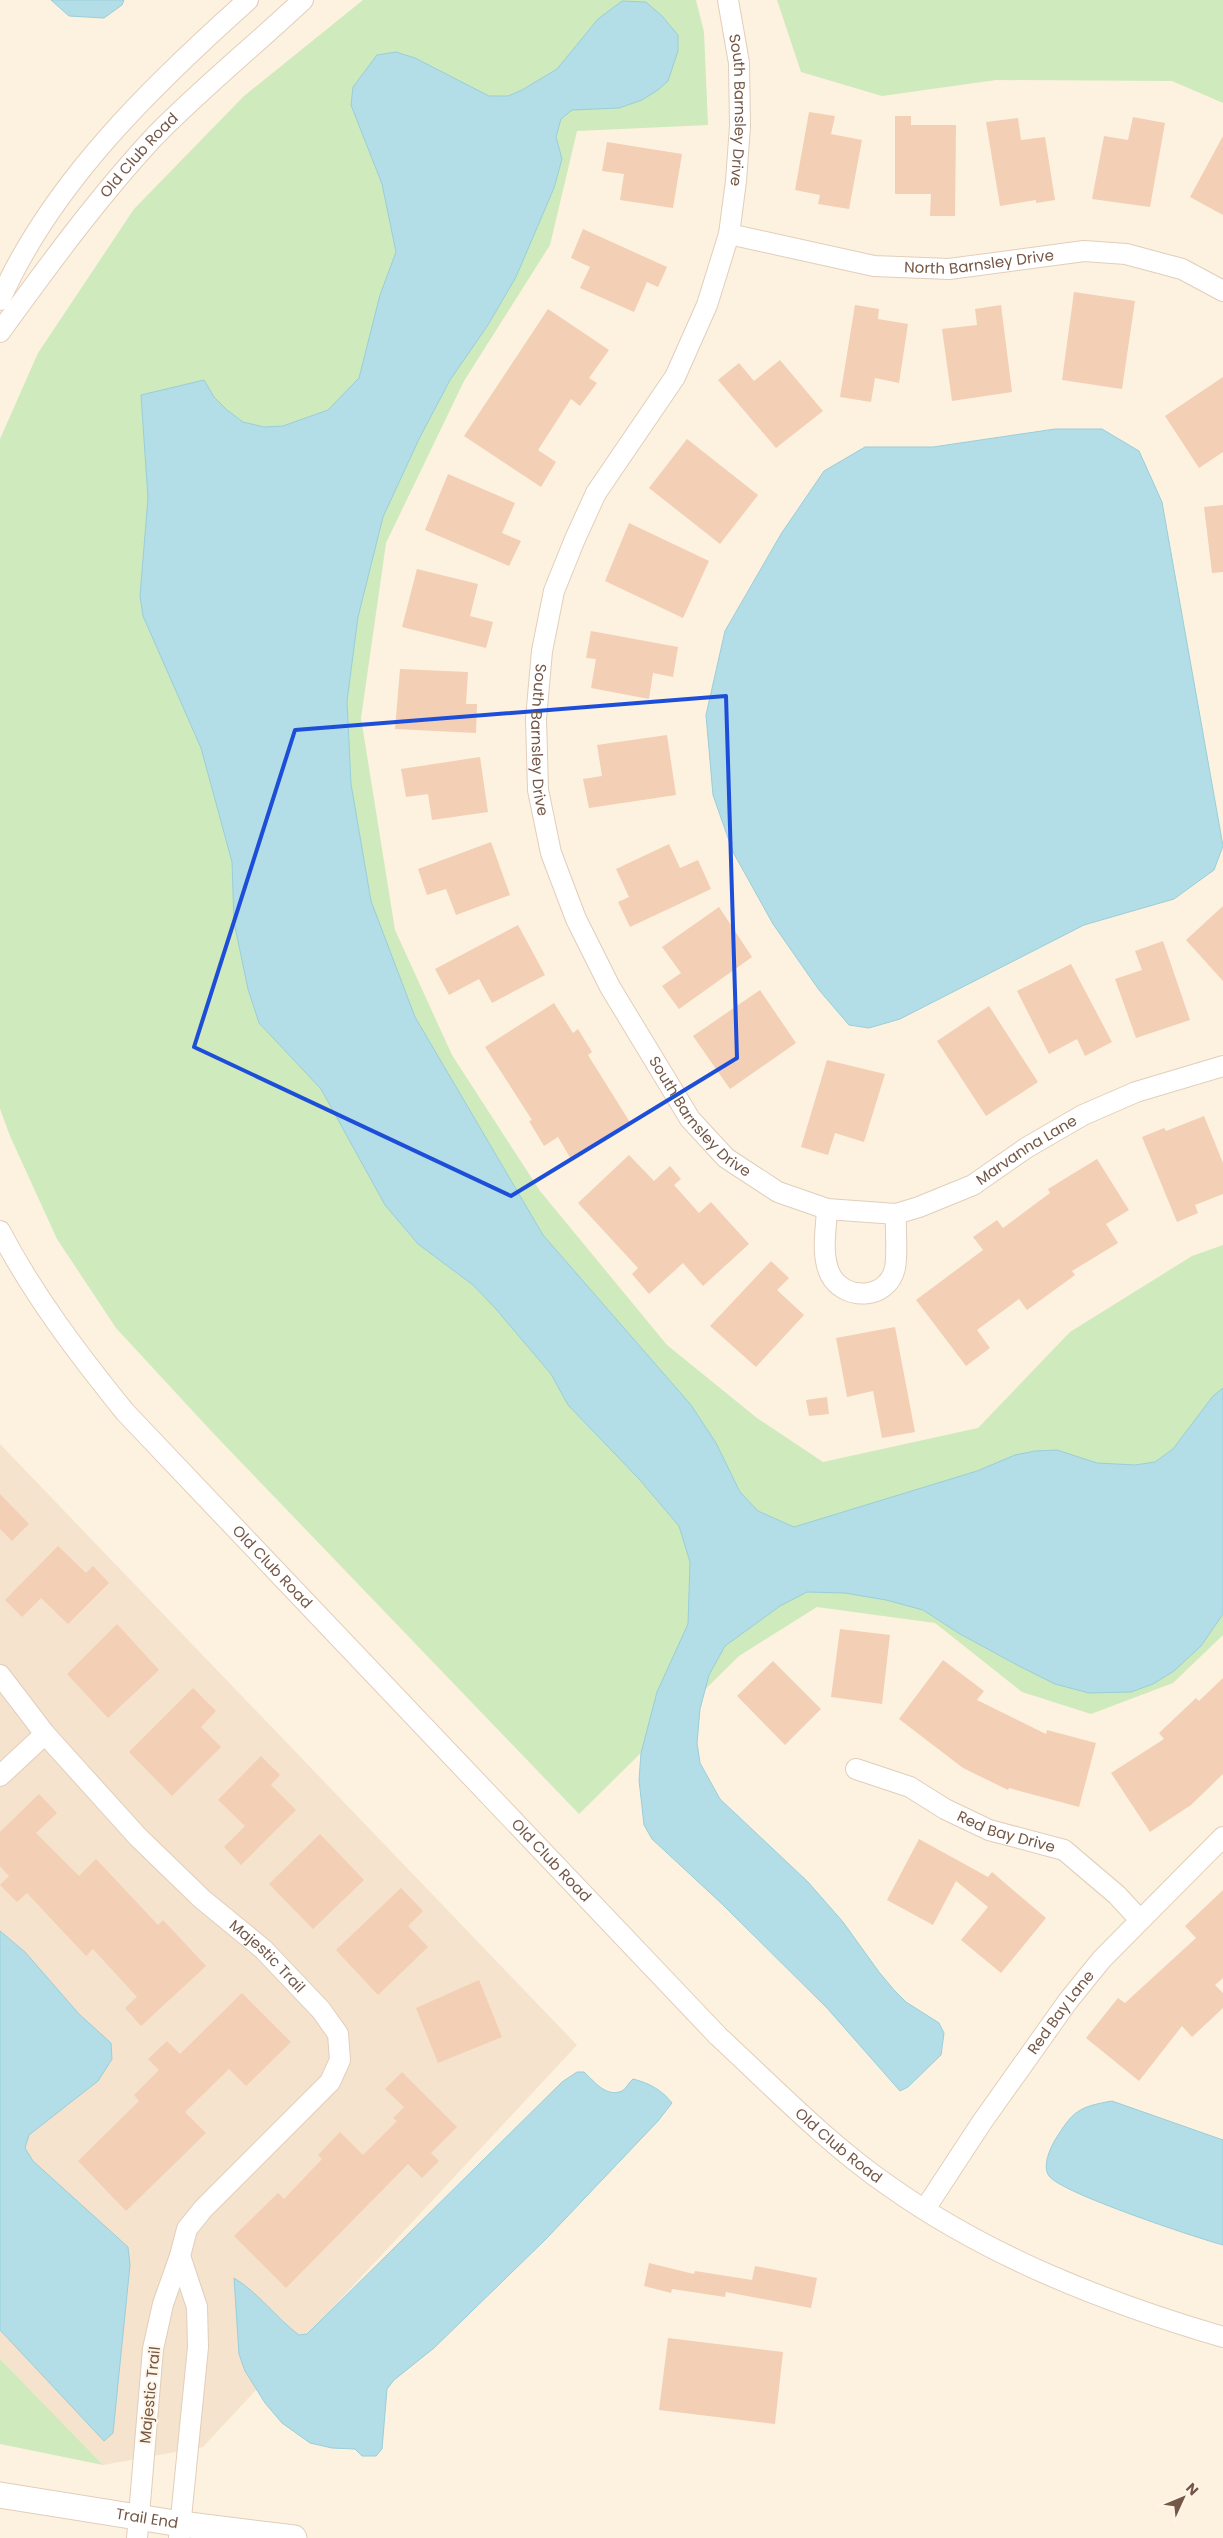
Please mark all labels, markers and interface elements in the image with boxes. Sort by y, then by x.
street label: South Barnsley Drive [724,32,751,188]
street label: Old Club Road [95,108,182,202]
street label: North Barnsley Drive [904,244,1055,279]
street label: South Barnsley Drive [526,663,554,818]
street label: South Barnsley Drive [644,1052,755,1182]
street label: Marvanna Lane [972,1110,1081,1190]
street label: Old Club Road [228,1520,317,1613]
street label: Red Bay Drive [954,1805,1058,1857]
street label: Old Club Road [507,1814,596,1906]
street label: Majestic Trail [225,1915,310,1997]
street label: Red Bay Lane [1022,1966,1099,2058]
street label: Old Club Road [791,2103,887,2188]
street label: Majestic Trail [134,2345,165,2444]
north arrow [1158,2473,1208,2523]
text: N [1182,2478,1203,2500]
street label: Trail End [115,2503,180,2533]

